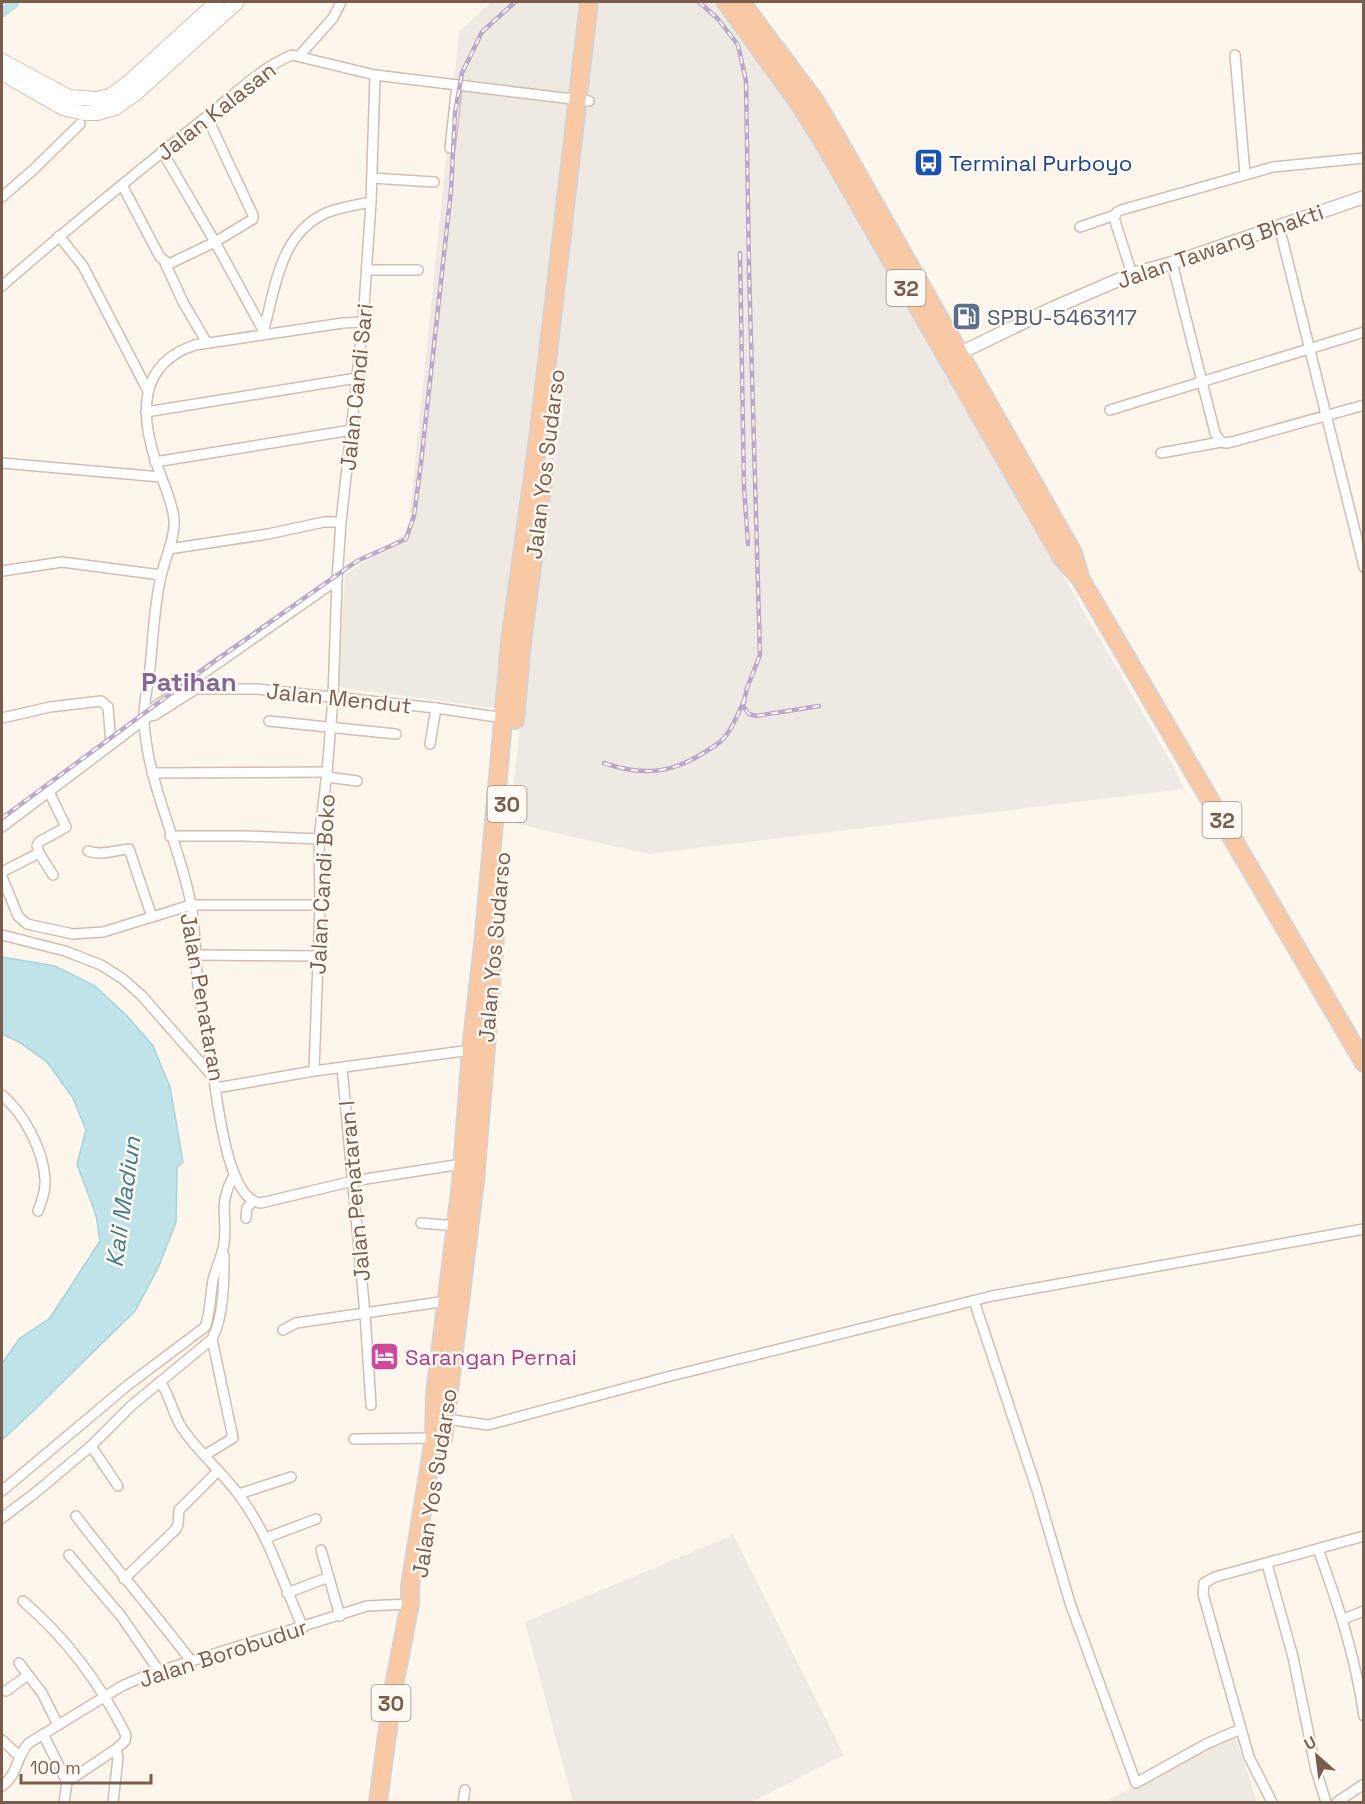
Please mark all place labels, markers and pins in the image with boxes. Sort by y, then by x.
bus stop icon: Terminal Purboyo [912,147,944,179]
place label: Terminal Purboyo [949,149,1132,177]
fuel station icon: SPBU-5463117 [950,301,982,333]
place label: SPBU-5463117 [987,303,1137,331]
hotel icon: Sarangan Pernai [368,1341,400,1373]
place label: Sarangan Pernai [405,1343,577,1371]

